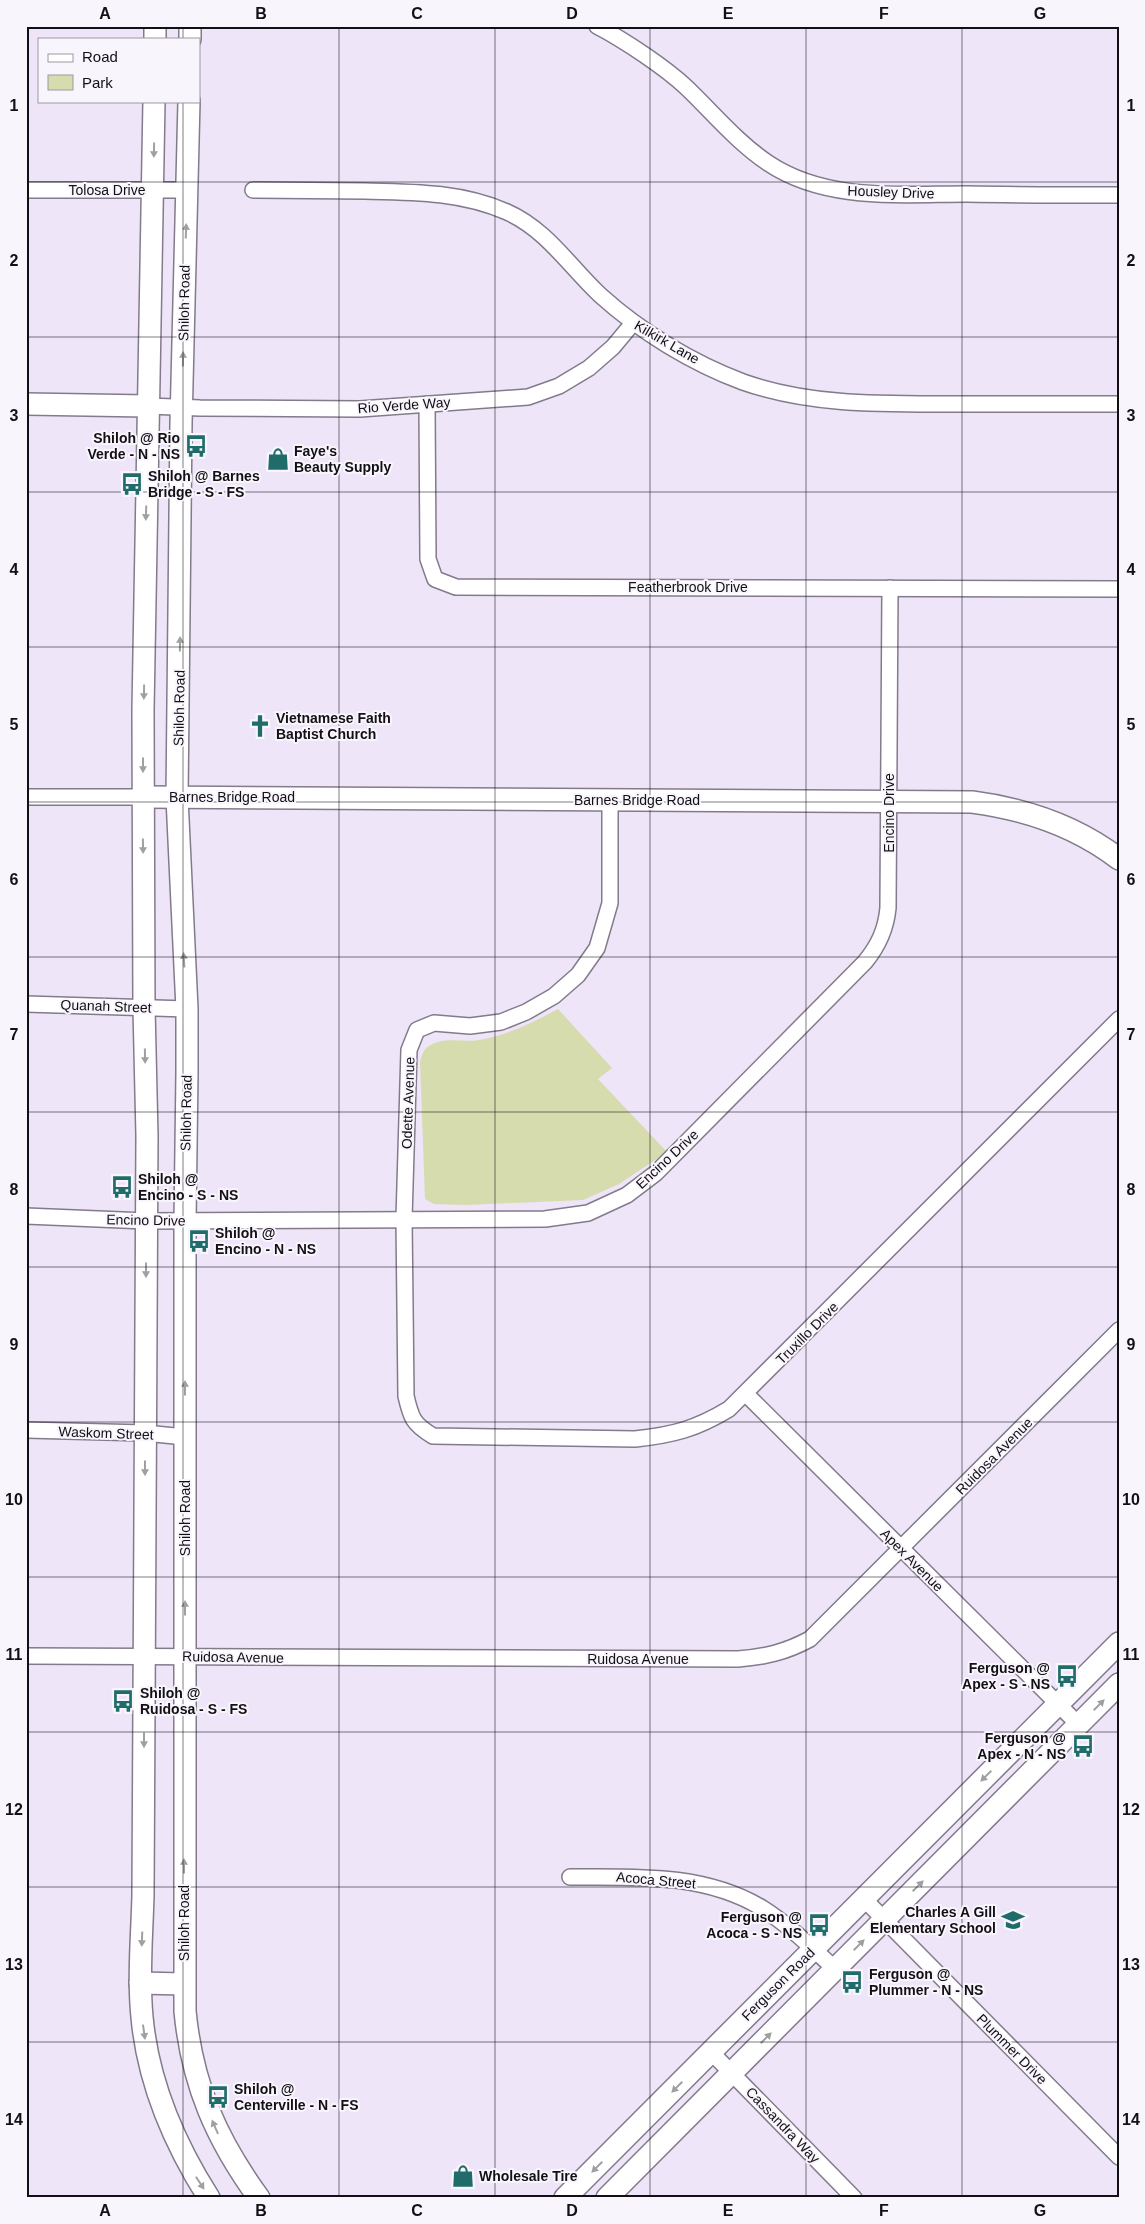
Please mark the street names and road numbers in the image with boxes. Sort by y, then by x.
street label: Tolosa Drive [68,182,146,198]
street label: Housley Drive [847,182,935,202]
street label: Shiloh Road [175,265,193,341]
street label: Kilkirk Lane [632,317,703,367]
street label: Rio Verde Way [357,394,451,416]
street label: Featherbrook Drive [628,579,748,595]
street label: Shiloh Road [170,670,188,746]
street label: Encino Drive [881,773,897,853]
street label: Barnes Bridge Road [169,789,295,805]
street label: Barnes Bridge Road [574,792,700,808]
street label: Quanah Street [60,996,152,1016]
street label: Odette Avenue [398,1056,418,1149]
street label: Shiloh Road [177,1075,195,1151]
street label: Encino Drive [633,1126,702,1192]
street label: Encino Drive [106,1211,186,1229]
street label: Truxillo Drive [773,1298,842,1367]
street label: Ruidosa Avenue [952,1414,1036,1498]
street label: Waskom Street [58,1423,154,1443]
street label: Shiloh Road [177,1480,193,1556]
street label: Apex Avenue [877,1525,947,1595]
street label: Ruidosa Avenue [182,1648,284,1666]
street label: Ruidosa Avenue [587,1651,689,1667]
street label: Acoca Street [615,1869,697,1891]
street label: Shiloh Road [176,1885,192,1961]
street label: Ferguson Road [738,1944,818,2024]
street label: Plummer Drive [974,2011,1051,2088]
street label: Cassandra Way [743,2084,823,2166]

